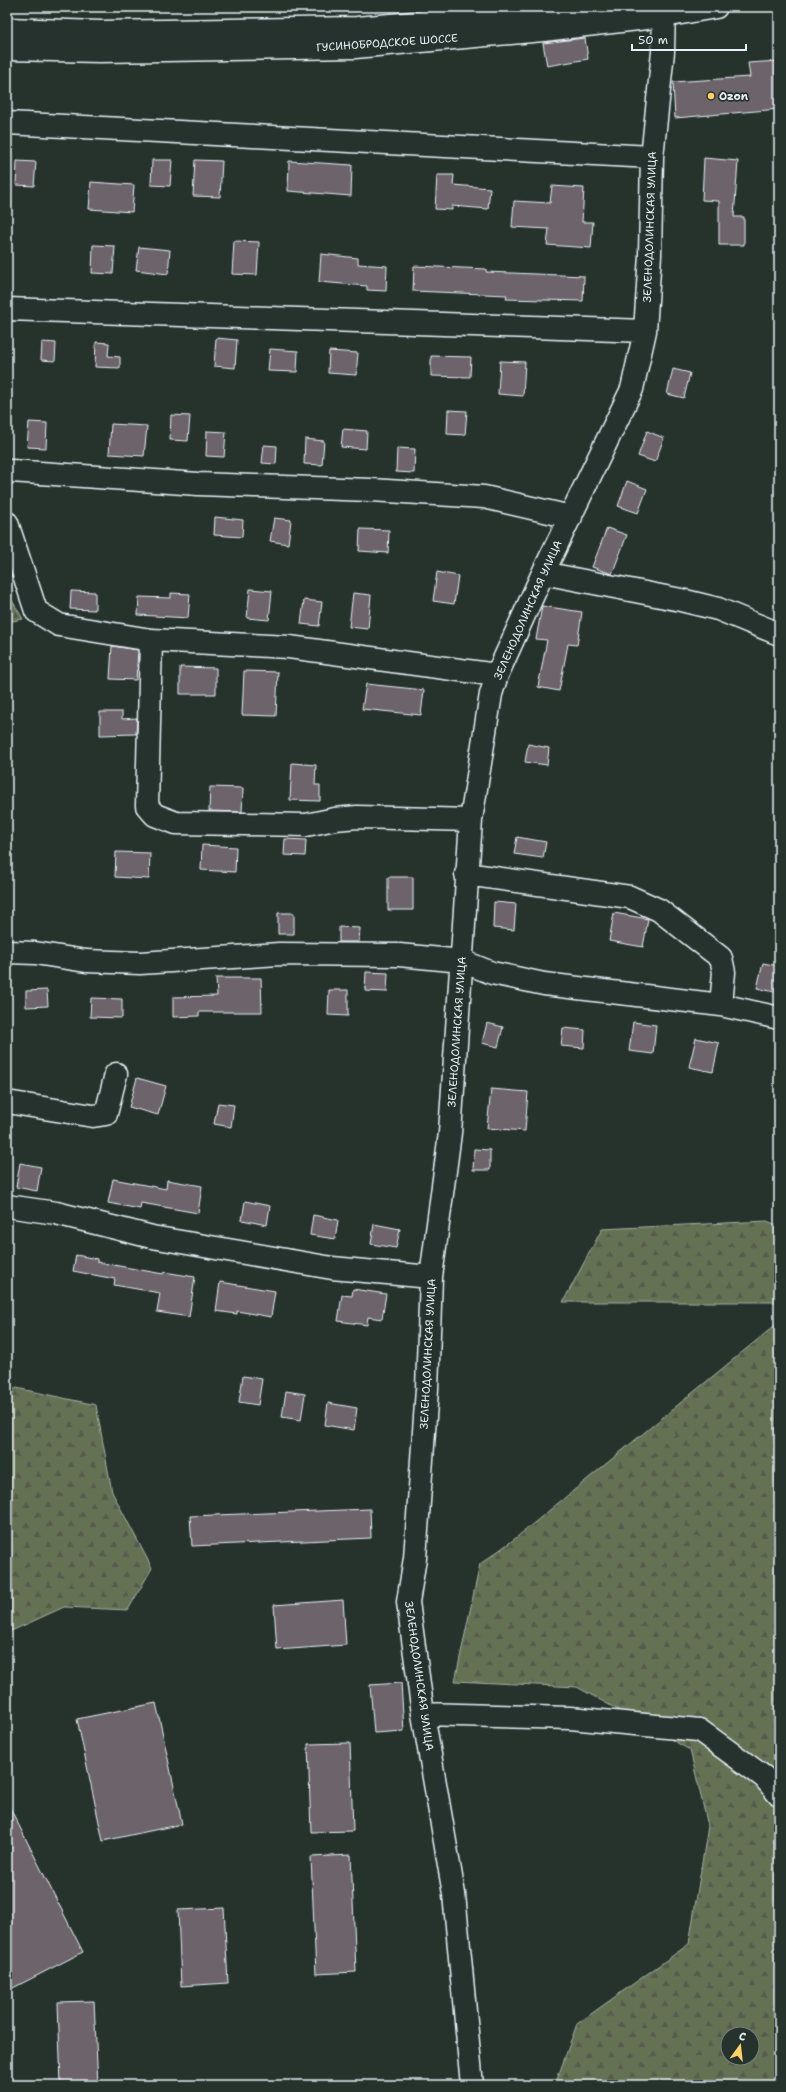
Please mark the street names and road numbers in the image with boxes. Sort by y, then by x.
street label: ГУСИНОБРОДСКОЕ ШОССЕ [316,31,458,55]
street label: ЗЕЛЕНОДОЛИНСКАЯ УЛИЦА [640,151,660,303]
street label: ЗЕЛЕНОДОЛИНСКАЯ УЛИЦА [490,538,566,682]
street label: ЗЕЛЕНОДОЛИНСКАЯ УЛИЦА [444,956,470,1108]
street label: ЗЕЛЕНОДОЛИНСКАЯ УЛИЦА [417,1278,439,1430]
street label: ЗЕЛЕНОДОЛИНСКАЯ УЛИЦА [401,1600,437,1752]

